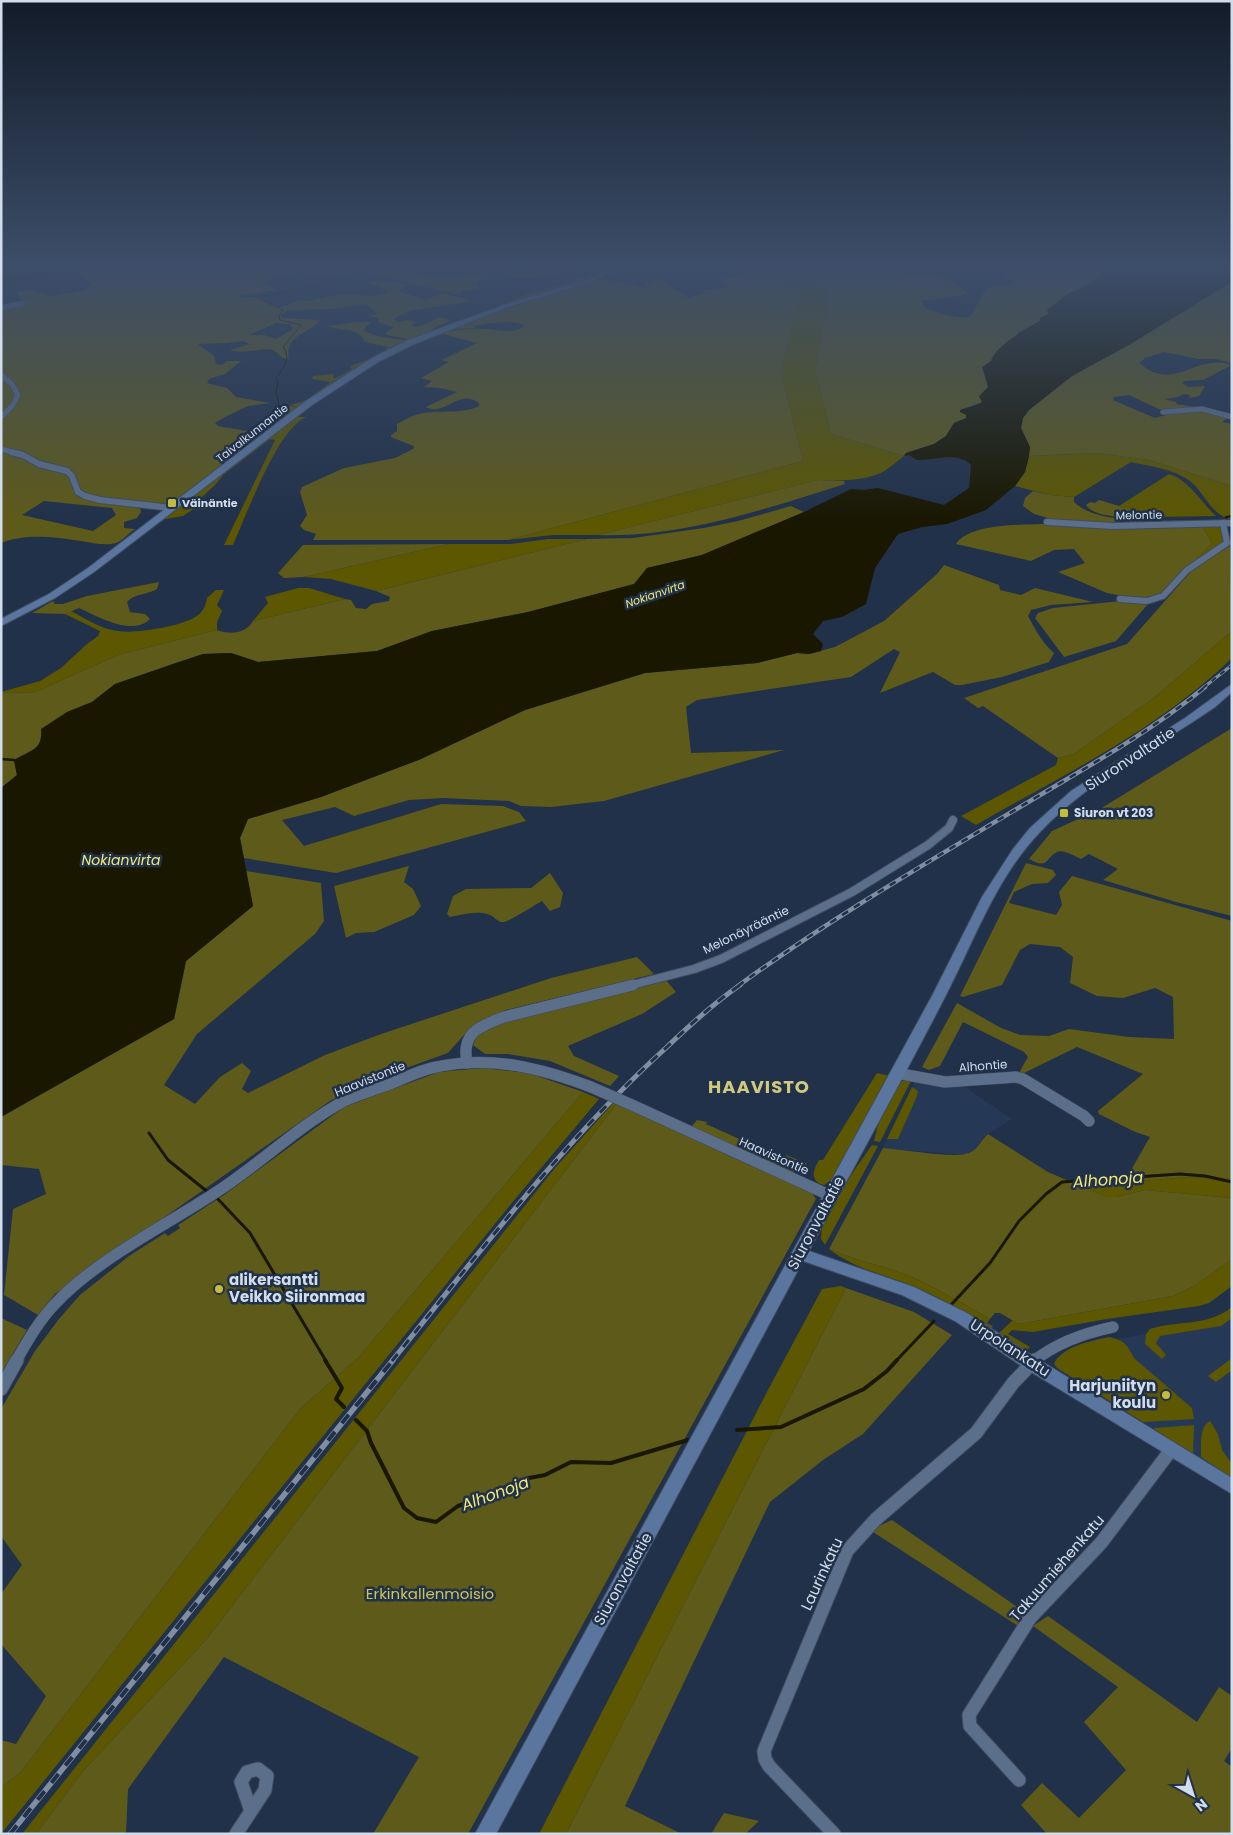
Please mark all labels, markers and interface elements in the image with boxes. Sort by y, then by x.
street label: Taivalkunnantie [213,400,291,466]
place label: Väinäntie [182,495,238,511]
marker: Väinäntie [166,497,178,509]
street label: Melontie [1116,507,1163,523]
water label: Nokianvirta [623,576,687,612]
street label: Siuronvaltatie [1081,722,1179,795]
place label: Siuron vt 203 [1074,804,1153,821]
marker: Siuron vt 203 [1058,807,1070,819]
water label: Nokianvirta [82,850,161,870]
street label: Melonäyrääntie [700,901,792,958]
street label: Alhontie [958,1055,1008,1076]
street label: Haavistontie [332,1057,408,1100]
district label: HAAVISTO [708,1074,810,1099]
street label: Haavistontie [737,1133,812,1179]
water label: Alhonoja [1071,1166,1144,1193]
street label: Siuronvaltatie [782,1172,849,1273]
place label: alikersantti Veikko Siironmaa [229,1269,365,1307]
marker: alikersantti Veikko Siironmaa [213,1283,225,1295]
street label: Urpolankatu [966,1314,1054,1381]
place label: Harjuniityn koulu [1069,1375,1156,1413]
marker: Harjuniityn koulu [1160,1389,1172,1401]
water label: Alhonoja [457,1471,532,1517]
street label: Takuumiehenkatu [1004,1510,1109,1626]
street label: Siuronvaltatie [588,1529,657,1629]
street label: Laurinkatu [796,1534,848,1614]
park label: Erkinkallenmoisio [366,1583,494,1604]
north arrow [1168,1770,1218,1820]
text: N [1191,1794,1212,1816]

